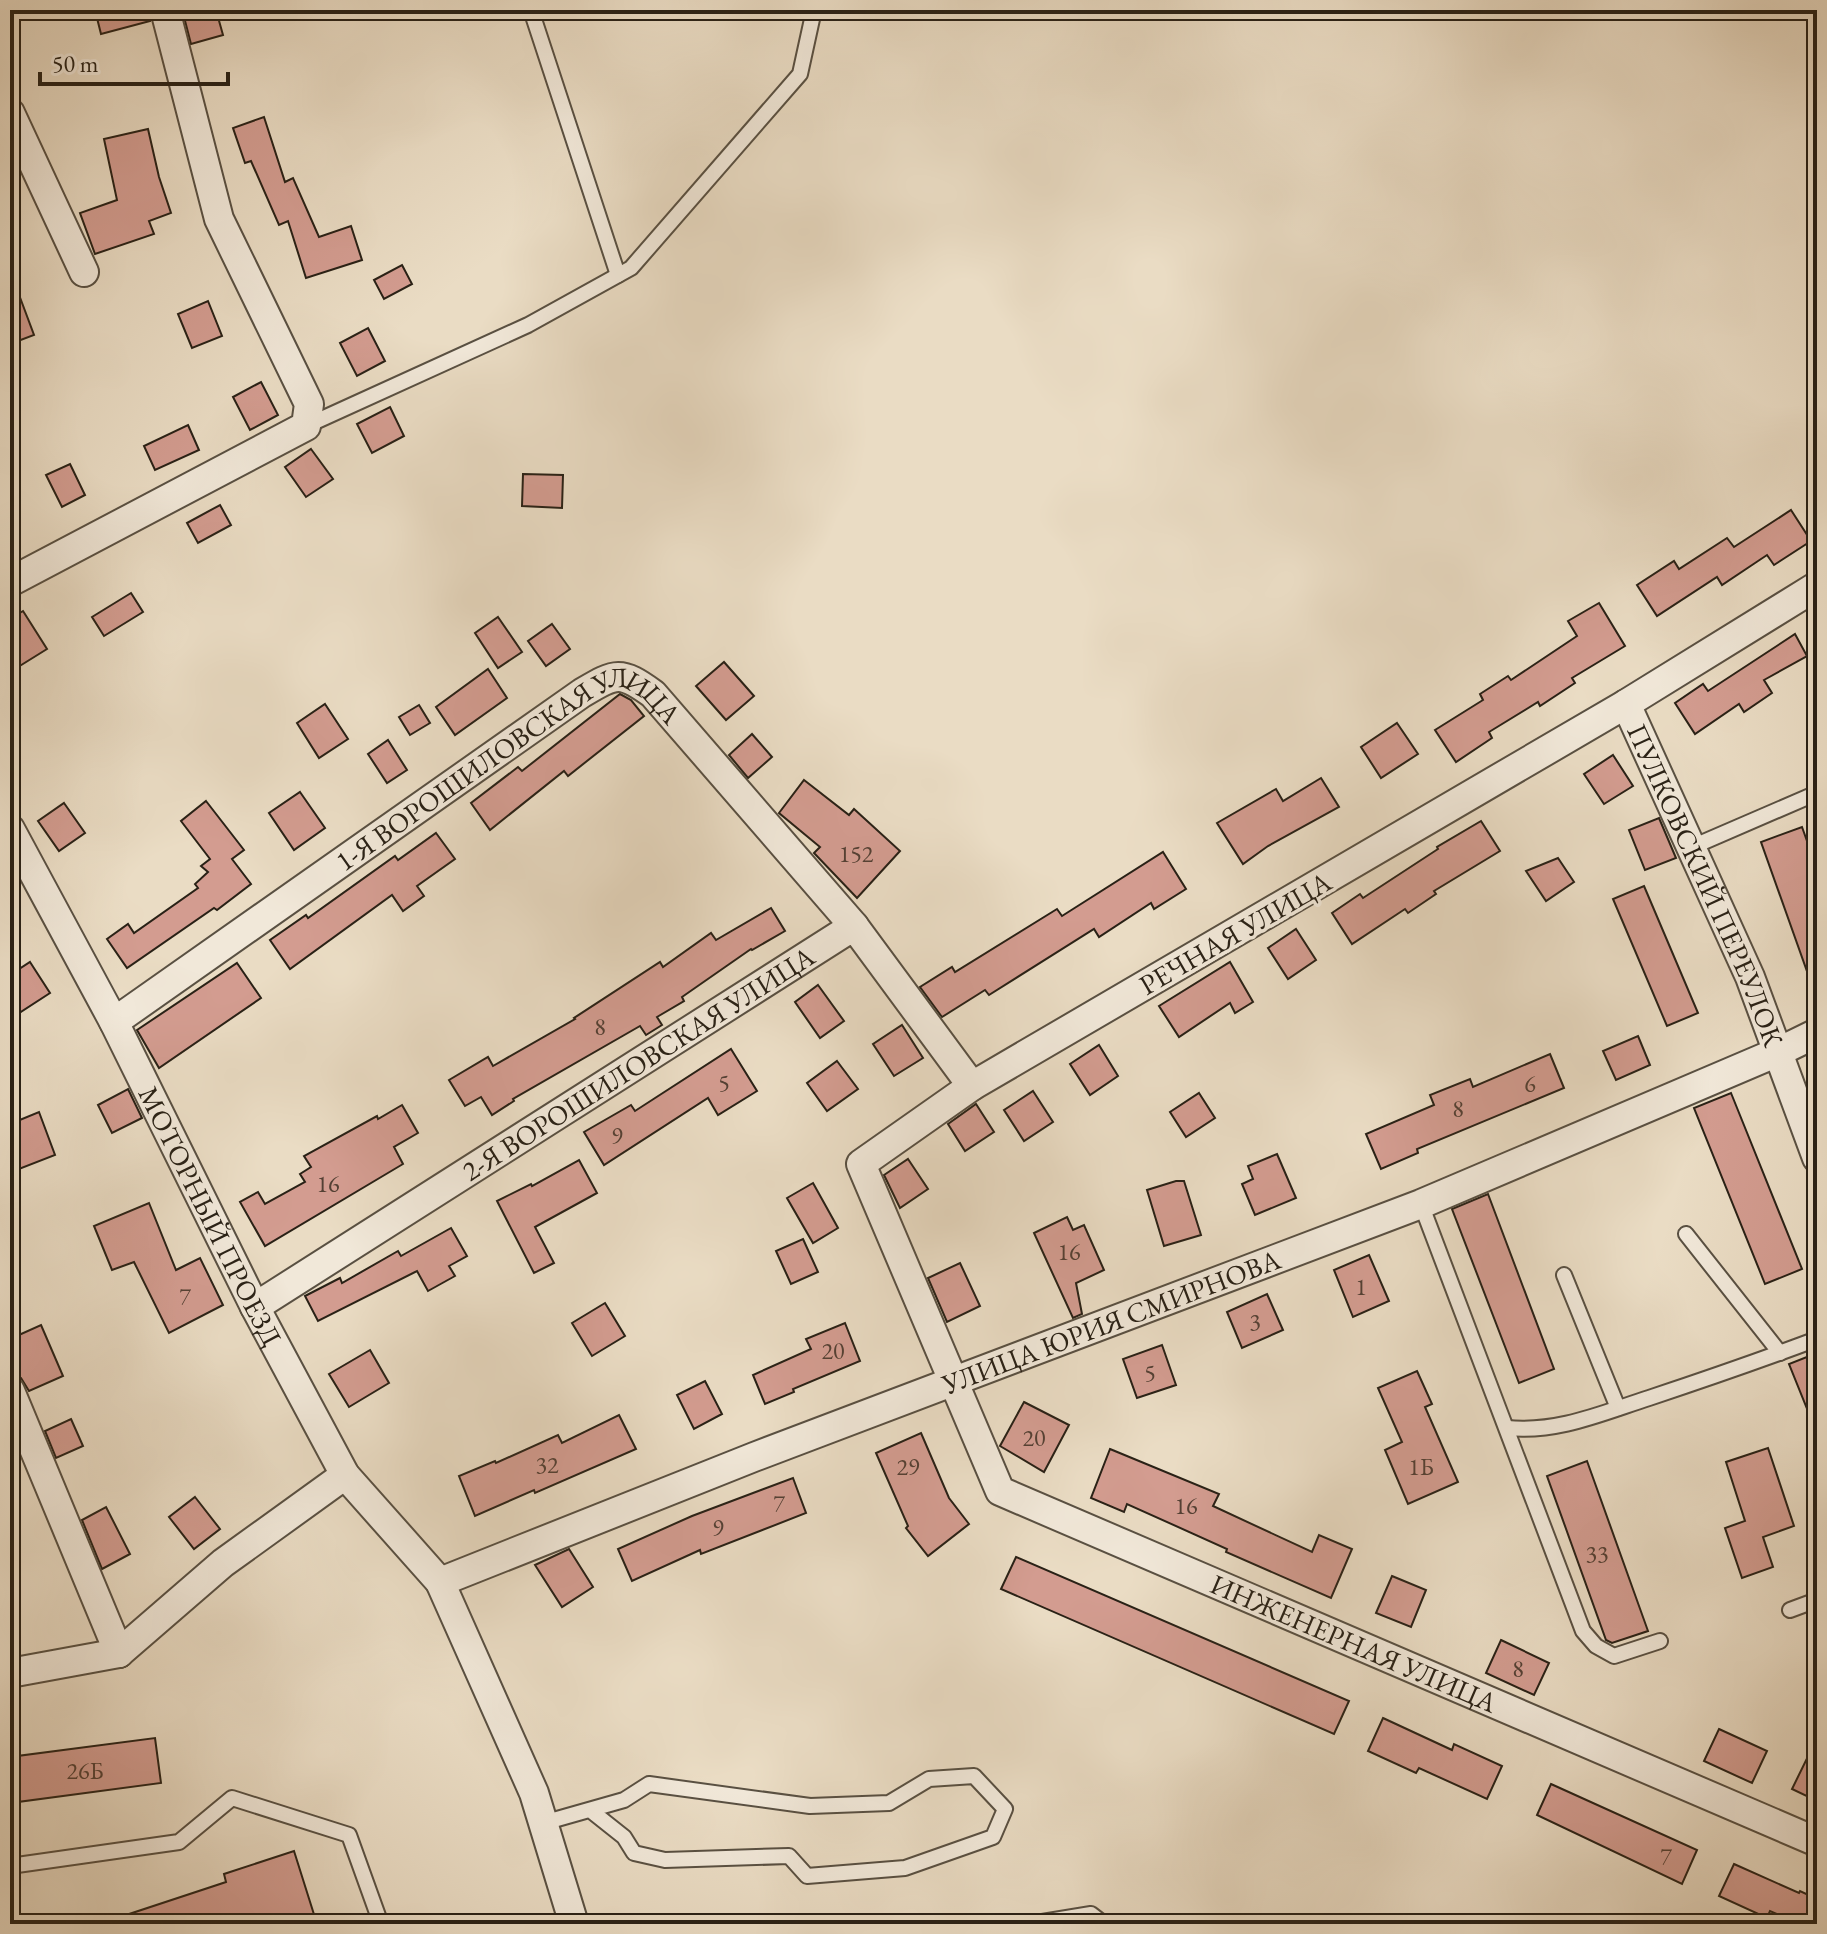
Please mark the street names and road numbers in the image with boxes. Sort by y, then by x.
street label: 1-Я ВОРОШИЛОВСКАЯ УЛИЦА [328,659,689,879]
street label: ПУЛКОВСКИЙ ПЕРЕУЛОК [1619,718,1792,1052]
street label: РЕЧНАЯ УЛИЦА [1132,863,1338,1003]
street label: 2-Я ВОРОШИЛОВСКАЯ УЛИЦА [455,938,822,1189]
street label: МОТОРНЫЙ ПРОЕЗД [131,1080,291,1352]
street label: УЛИЦА ЮРИЯ СМИРНОВА [936,1241,1286,1402]
street label: ИНЖЕНЕРНАЯ УЛИЦА [1205,1566,1503,1721]

